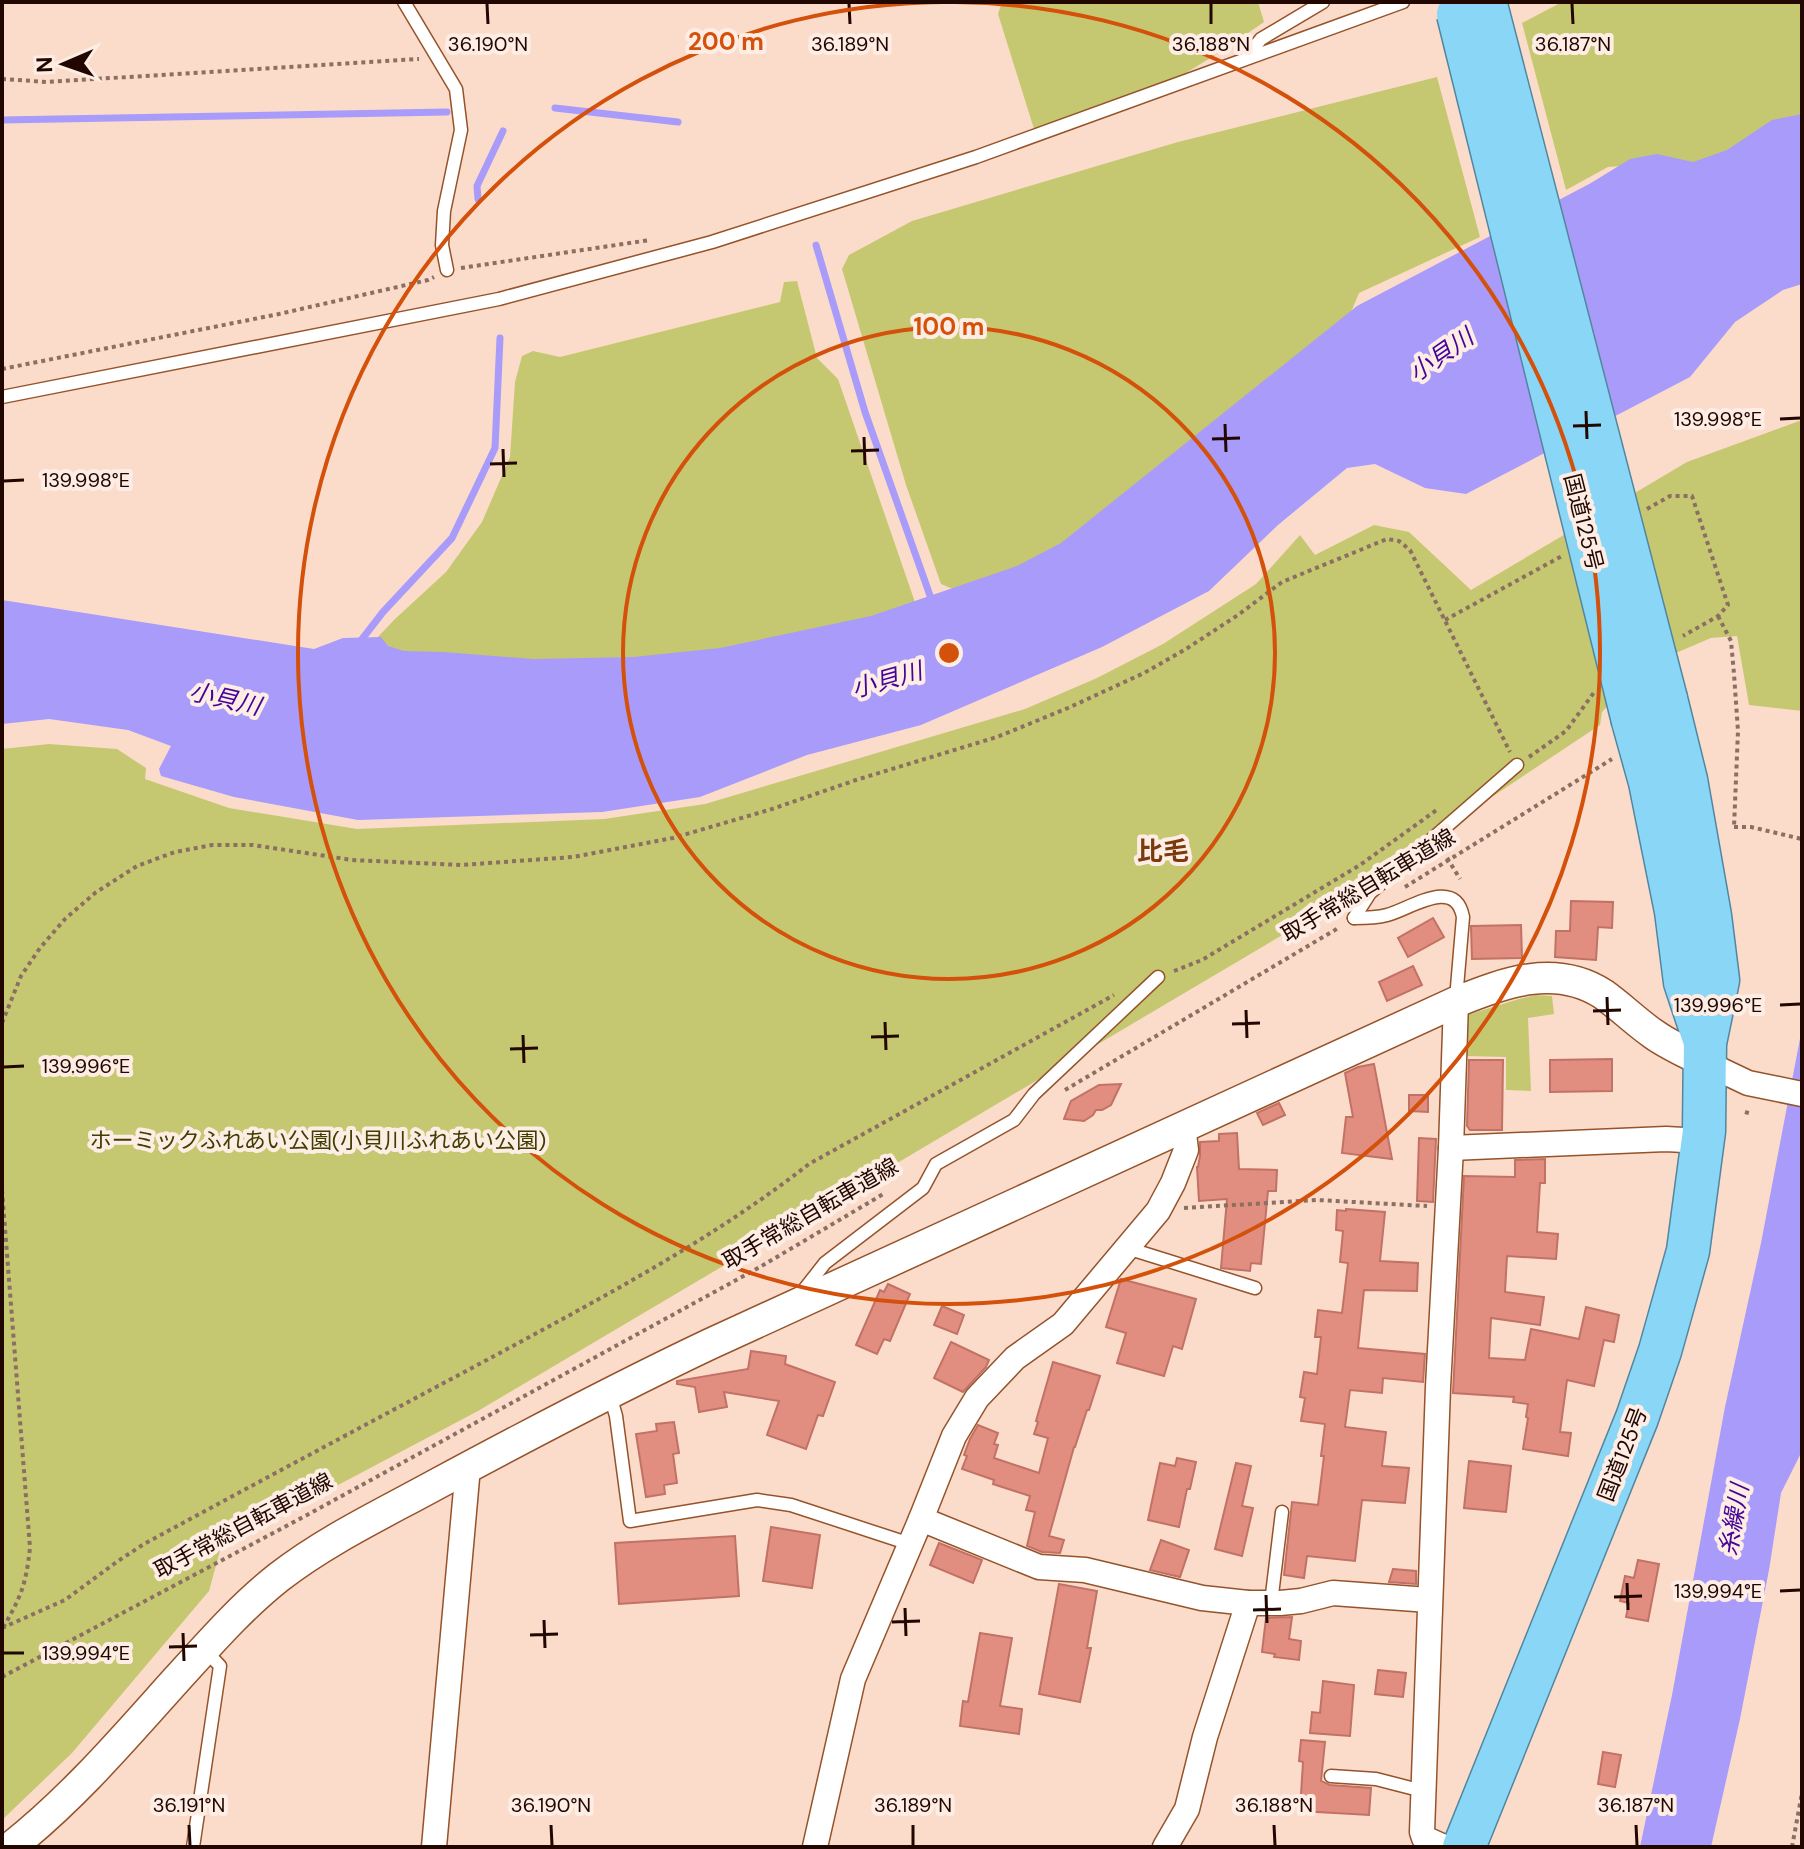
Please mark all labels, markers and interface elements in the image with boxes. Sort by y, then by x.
north arrow [24,24,104,104]
text: 200 m [688,26,764,57]
text: 36.190°N [448,31,528,57]
text: 36.189°N [811,31,889,57]
text: 36.188°N [1172,31,1250,57]
text: 36.187°N [1535,31,1611,57]
text: N [30,56,59,73]
text: 100 m [914,311,984,342]
water label: 小貝川 [1402,320,1482,388]
text: 139.998°E [1674,406,1762,432]
text: 139.998°E [42,467,130,493]
street label: 国道125号 [1557,471,1610,574]
centre of rings [935,639,963,667]
water label: 小貝川 [848,654,929,704]
water label: 小貝川 [187,675,267,722]
street label: 取手常総自転車道線 [1276,822,1461,949]
district label: 比毛 [1137,834,1189,868]
text: 139.996°E [1674,992,1762,1018]
text: 139.996°E [42,1053,130,1079]
park label: ホーミックふれあい公園(小貝川ふれあい公園) [90,1126,546,1155]
street label: 取手常総自転車道線 [717,1151,903,1275]
street label: 国道125号 [1591,1403,1654,1506]
street label: 取手常総自転車道線 [149,1466,337,1585]
water label: 糸繰川 [1712,1479,1756,1558]
text: 139.994°E [1674,1578,1762,1604]
text: 139.994°E [42,1640,130,1666]
text: 36.191°N [153,1792,225,1818]
text: 36.190°N [511,1792,591,1818]
text: 36.189°N [874,1792,952,1818]
text: 36.188°N [1235,1792,1313,1818]
text: 36.187°N [1598,1792,1674,1818]

